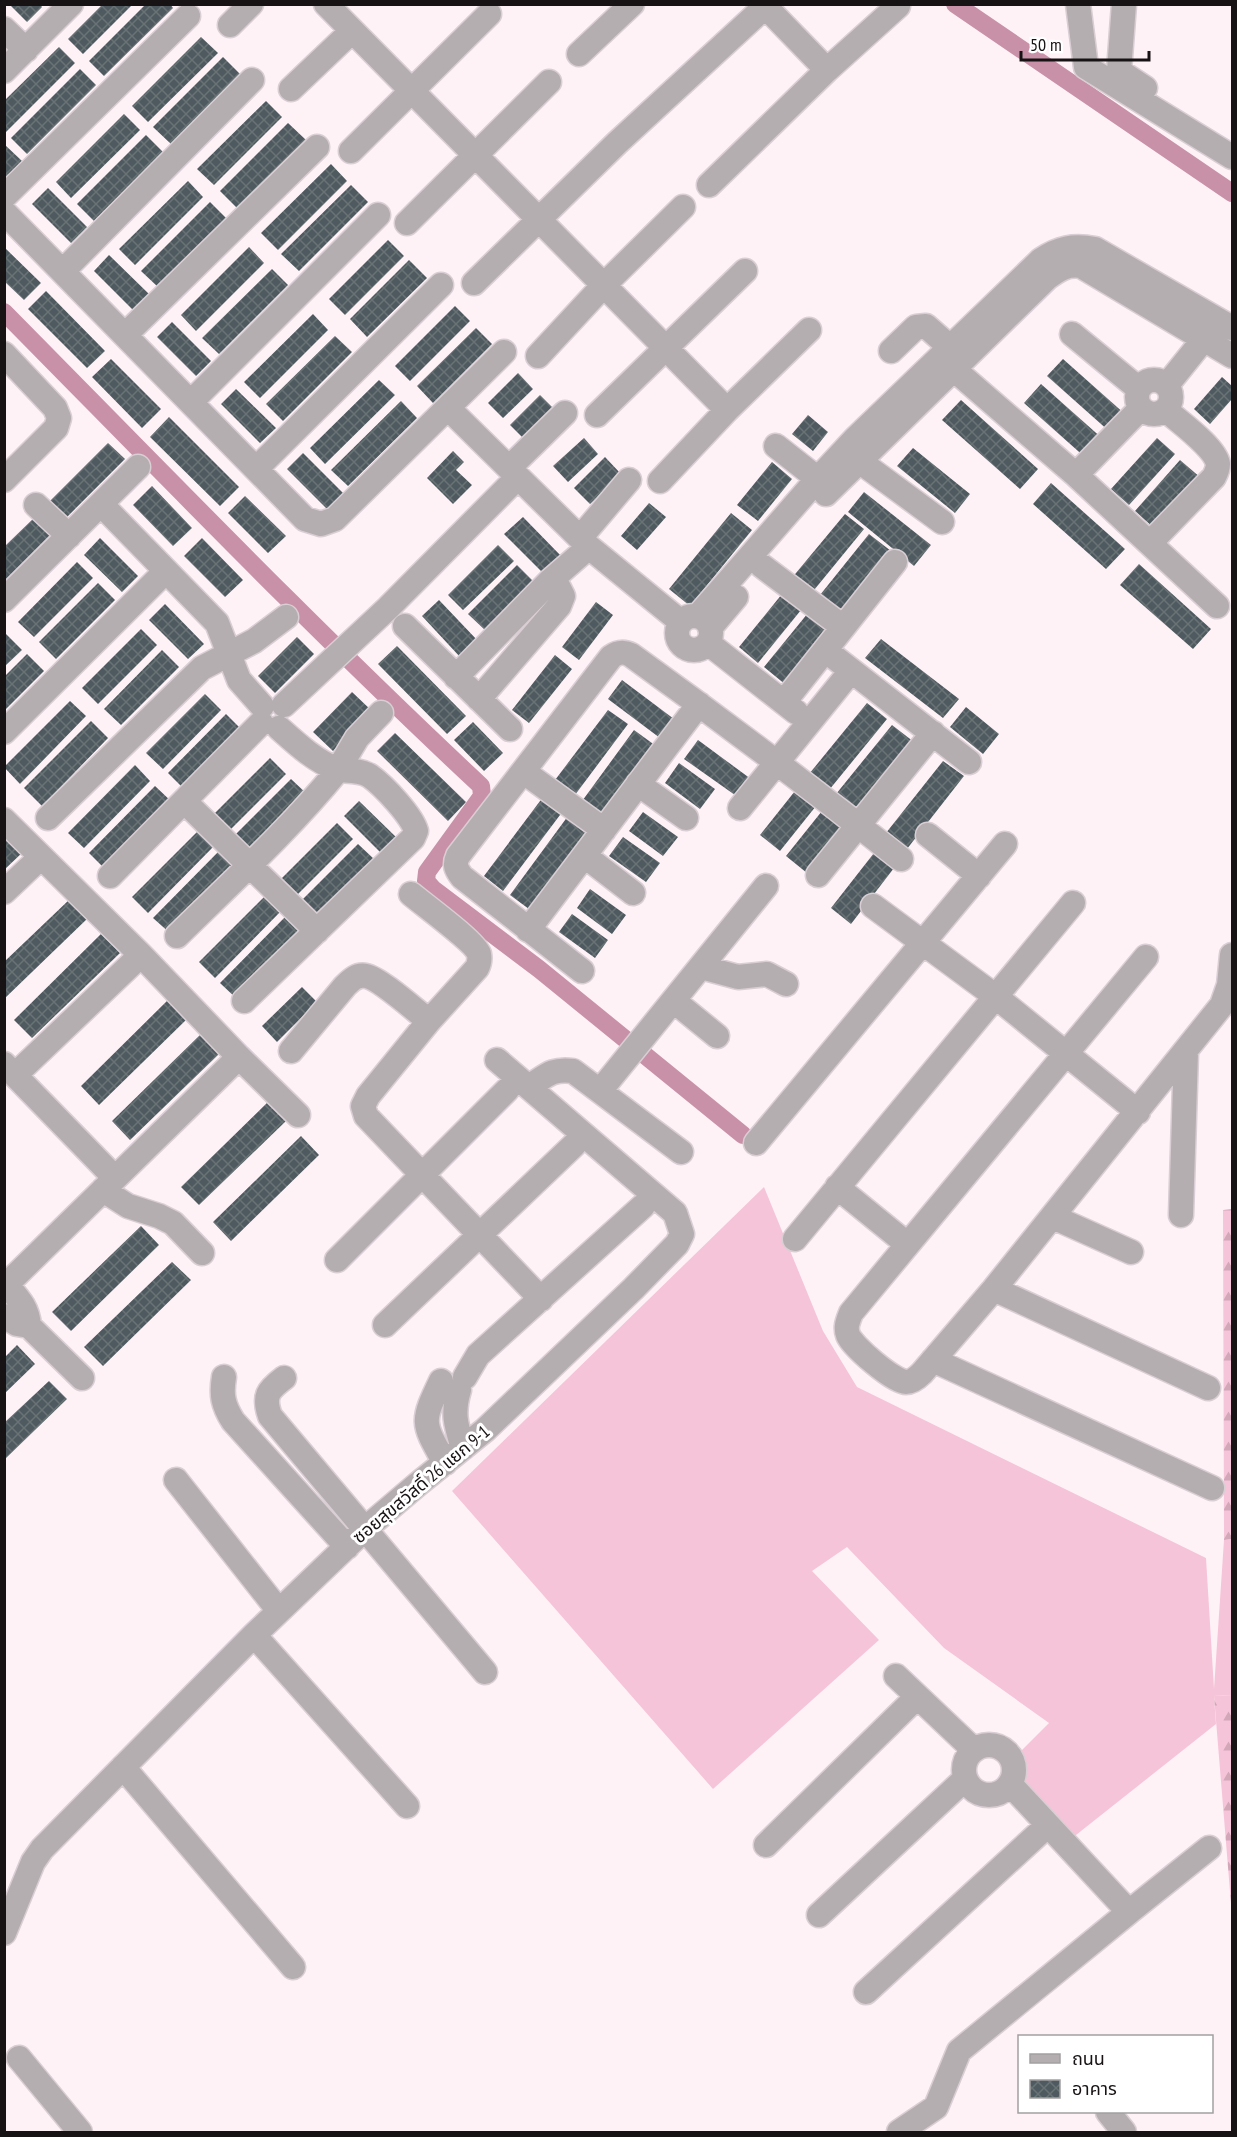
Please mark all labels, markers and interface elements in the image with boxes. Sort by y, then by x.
scale bar [1021,24,1148,62]
text: 50 m [1030,33,1062,56]
street label: ซอยสุขสวัสดิ์ 26 แยก 9-1 [348,1420,494,1548]
legend [1018,2035,1213,2113]
text: ถนน [1072,2047,1105,2070]
text: อาคาร [1072,2077,1117,2100]

